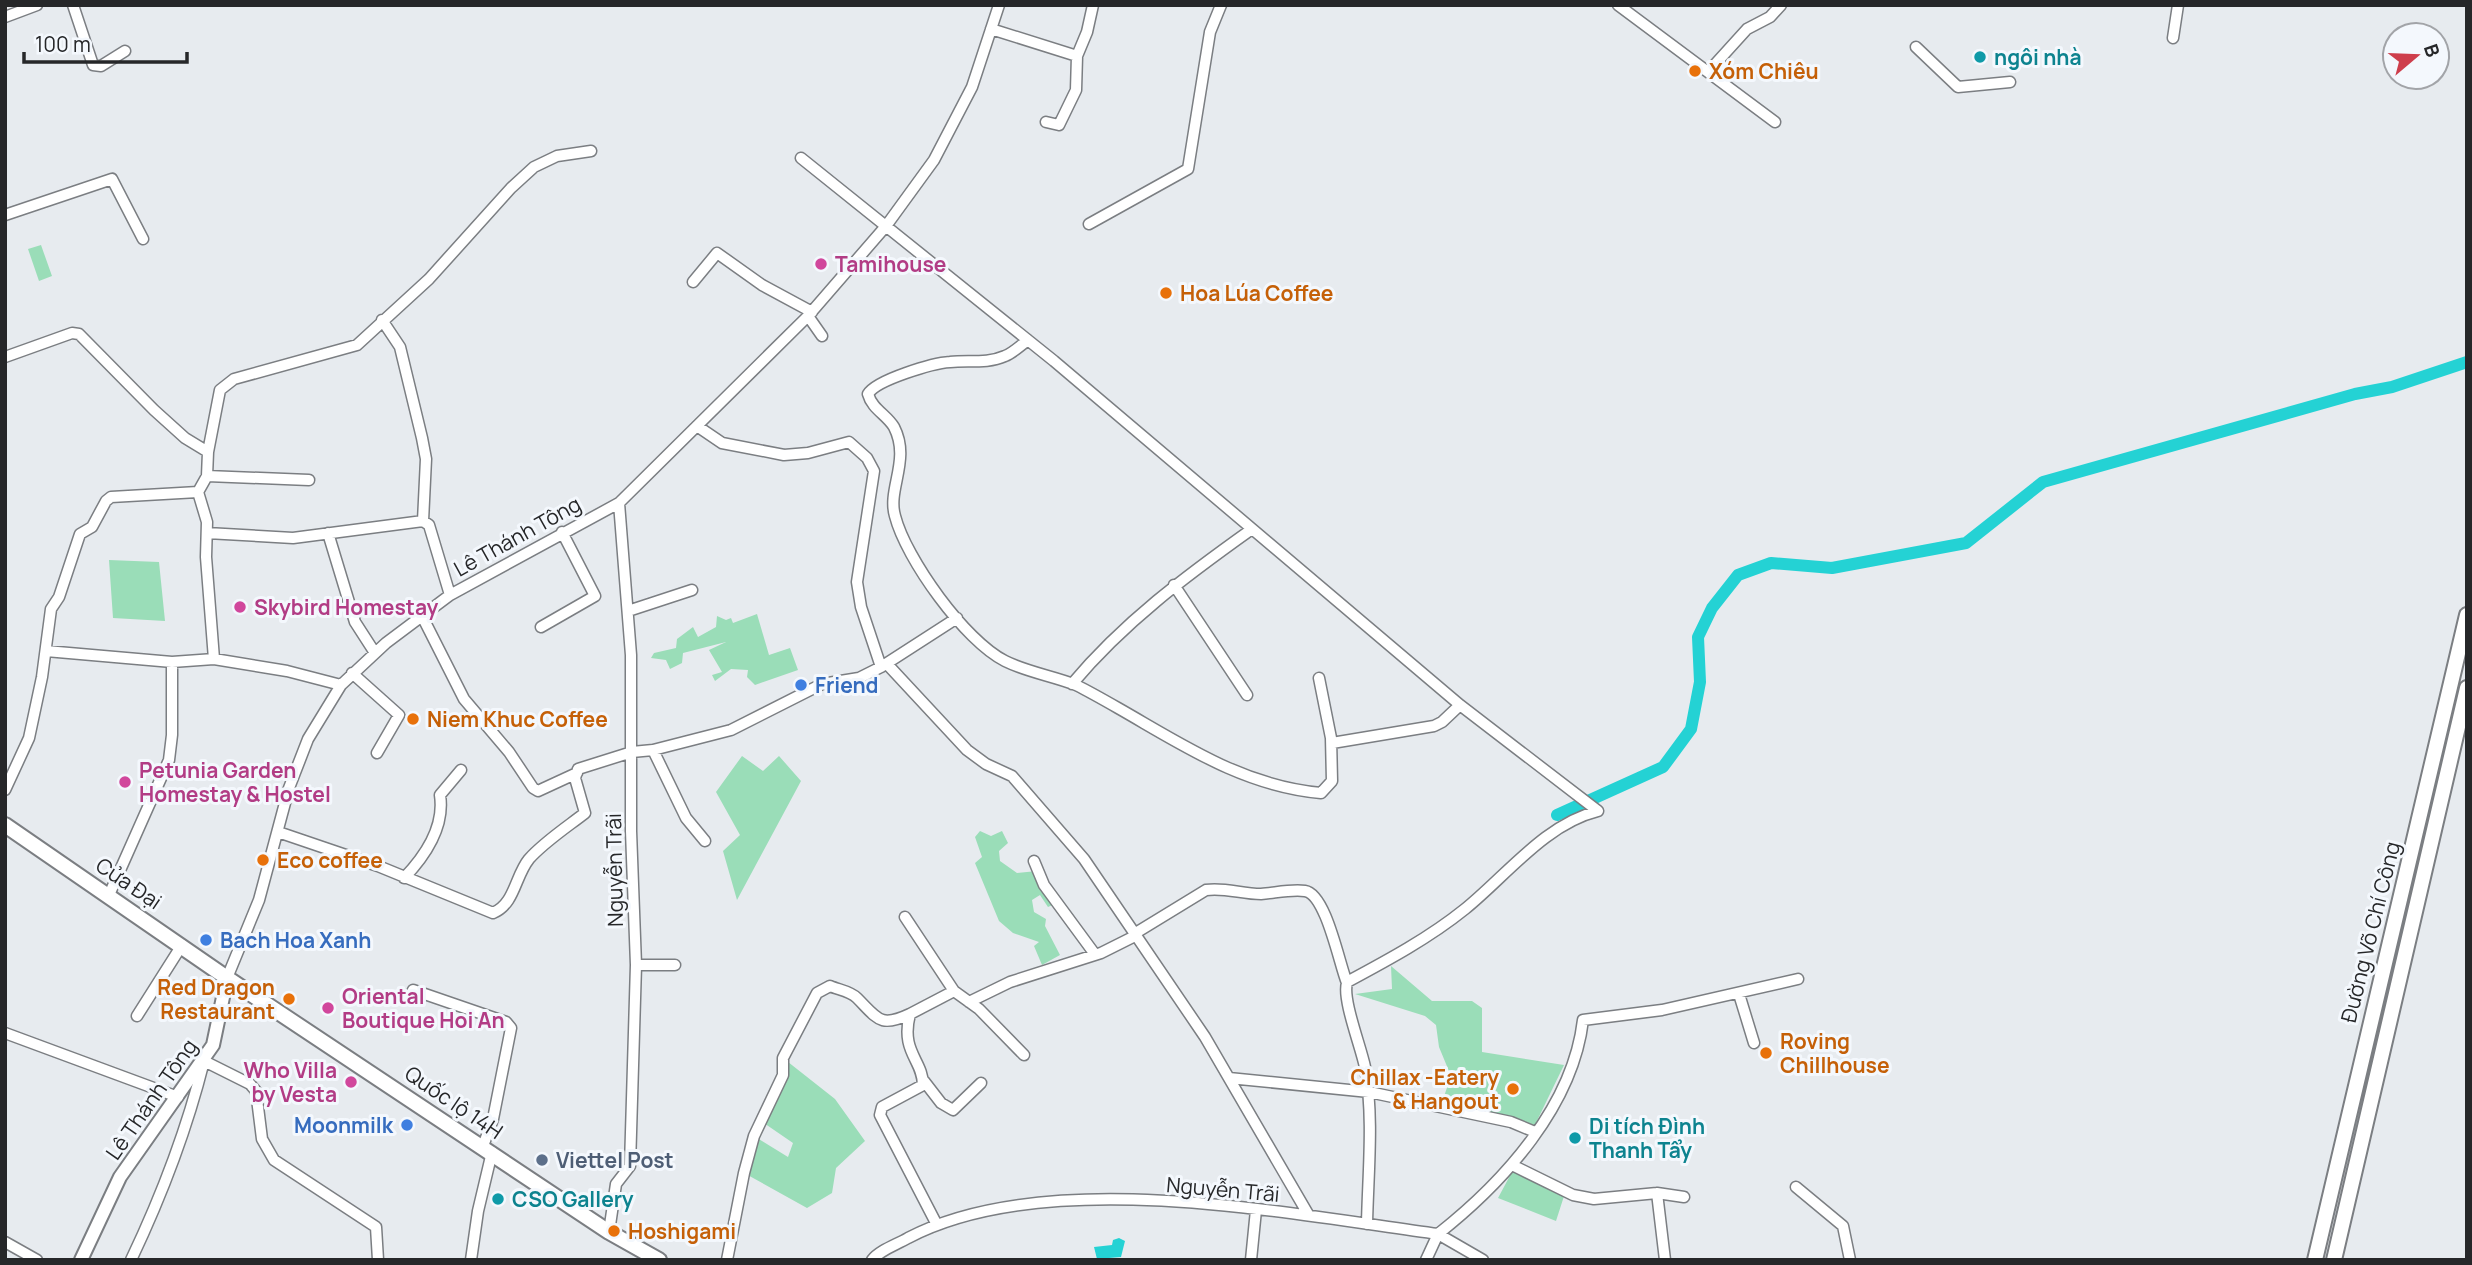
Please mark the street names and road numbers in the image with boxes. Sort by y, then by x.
street label: Lê Thánh Tông [448,490,586,582]
street label: Nguyễn Trãi [599,813,629,927]
street label: Đường Võ Chí Công [2334,839,2406,1025]
street label: Cửa Đại [91,851,167,915]
street label: Lê Thánh Tông [99,1033,203,1165]
street label: Quốc lộ 14H [400,1059,508,1145]
street label: Nguyễn Trãi [1165,1170,1281,1208]

